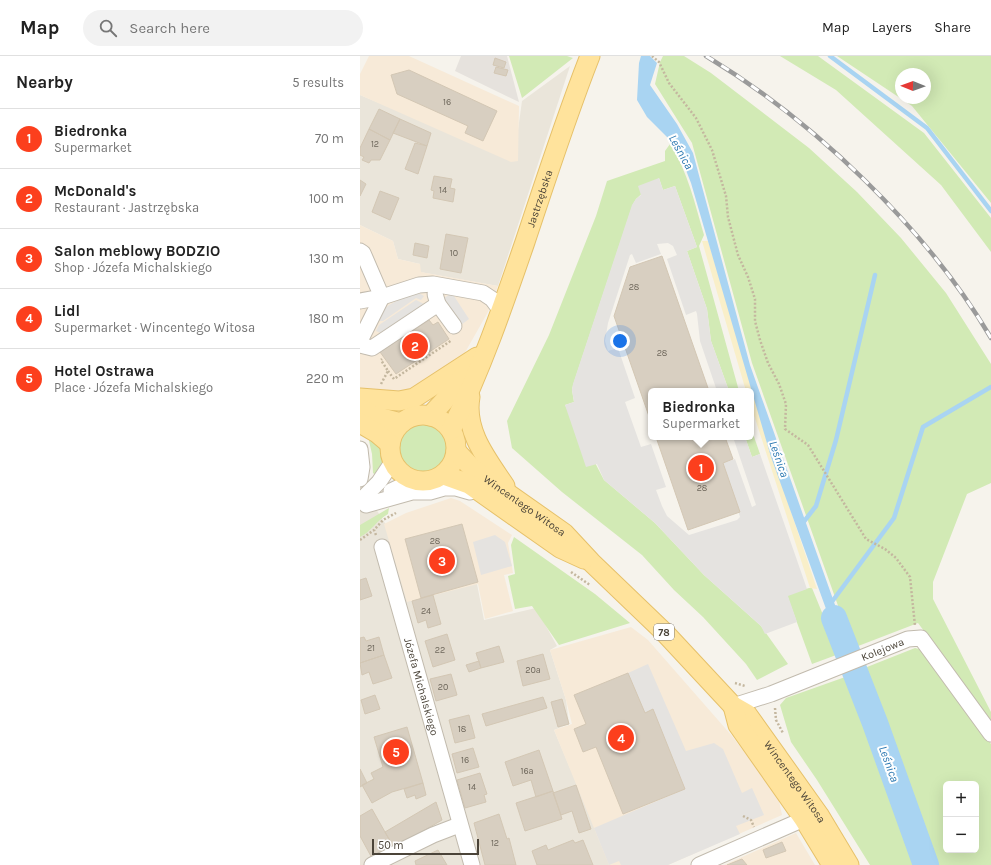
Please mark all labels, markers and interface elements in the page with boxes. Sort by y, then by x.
search box [83,10,363,46]
text: Map [20,17,59,39]
icon: search [97,17,119,39]
text: Search here [129,19,210,37]
text: Map [822,19,850,36]
text: Layers [872,19,912,36]
text: Share [934,19,971,36]
north arrow [895,68,931,104]
text: Nearby [16,72,73,92]
text: 5 results [292,75,344,90]
house number: 16 [443,97,451,107]
text: Biedronka [54,122,127,140]
text: 1 [27,131,31,146]
text: 70 m [315,131,344,146]
water label: Leśnica [666,132,696,172]
house number: 12 [371,139,379,149]
text: Supermarket [54,140,132,155]
street label: Jastrzębska [524,168,556,229]
text: McDonald's [54,182,136,200]
house number: 14 [439,185,447,195]
text: 2 [25,191,33,206]
text: 100 m [309,191,344,206]
text: Restaurant · Jastrzębska [54,200,199,215]
text: Salon meblowy BODZIO [54,242,220,260]
house number: 10 [450,248,458,258]
text: 3 [25,251,33,266]
text: 130 m [309,251,344,266]
text: Shop · Józefa Michalskiego [54,260,212,275]
house number: 28 [629,282,640,292]
text: Lidl [54,302,80,320]
text: 4 [25,311,33,326]
text: 180 m [309,311,344,326]
text: Supermarket · Wincentego Witosa [54,320,255,335]
pin: 2 [402,331,428,361]
your location [610,331,630,351]
house number: 28 [657,348,668,358]
text: Hotel Ostrawa [54,362,154,380]
text: 5 [25,371,33,386]
text: 220 m [306,371,344,386]
text: Place · Józefa Michalskiego [54,380,213,395]
popup [648,388,754,440]
text: Biedronka [662,398,735,416]
text: Supermarket [662,416,740,431]
water label: Leśnica [766,439,792,479]
pin: 1 [688,453,714,483]
street label: Wincentego Witosa [481,472,568,539]
house number: 28 [697,483,708,493]
house number: 28 [430,536,441,546]
pin: 3 [429,546,455,576]
house number: 24 [421,606,431,616]
road number: 78 [654,624,674,640]
street label: Kolejowa [859,635,906,664]
street label: Józefa Michalskiego [401,636,441,737]
house number: 21 [367,643,375,653]
house number: 22 [435,645,445,655]
house number: 20a [525,665,541,675]
house number: 20 [438,682,448,692]
pin: 4 [608,723,634,753]
house number: 18 [458,724,467,734]
pin: 5 [383,737,409,767]
street label: Wincentego Witosa [761,738,828,825]
water label: Leśnica [876,744,902,784]
house number: 16 [461,755,469,765]
house number: 16a [520,766,534,776]
map controls [943,781,979,853]
button: + [943,781,979,817]
house number: 14 [468,782,476,792]
button: − [943,817,979,853]
scale bar [372,837,479,856]
house number: 12 [491,838,499,848]
text: 50 m [378,839,404,852]

